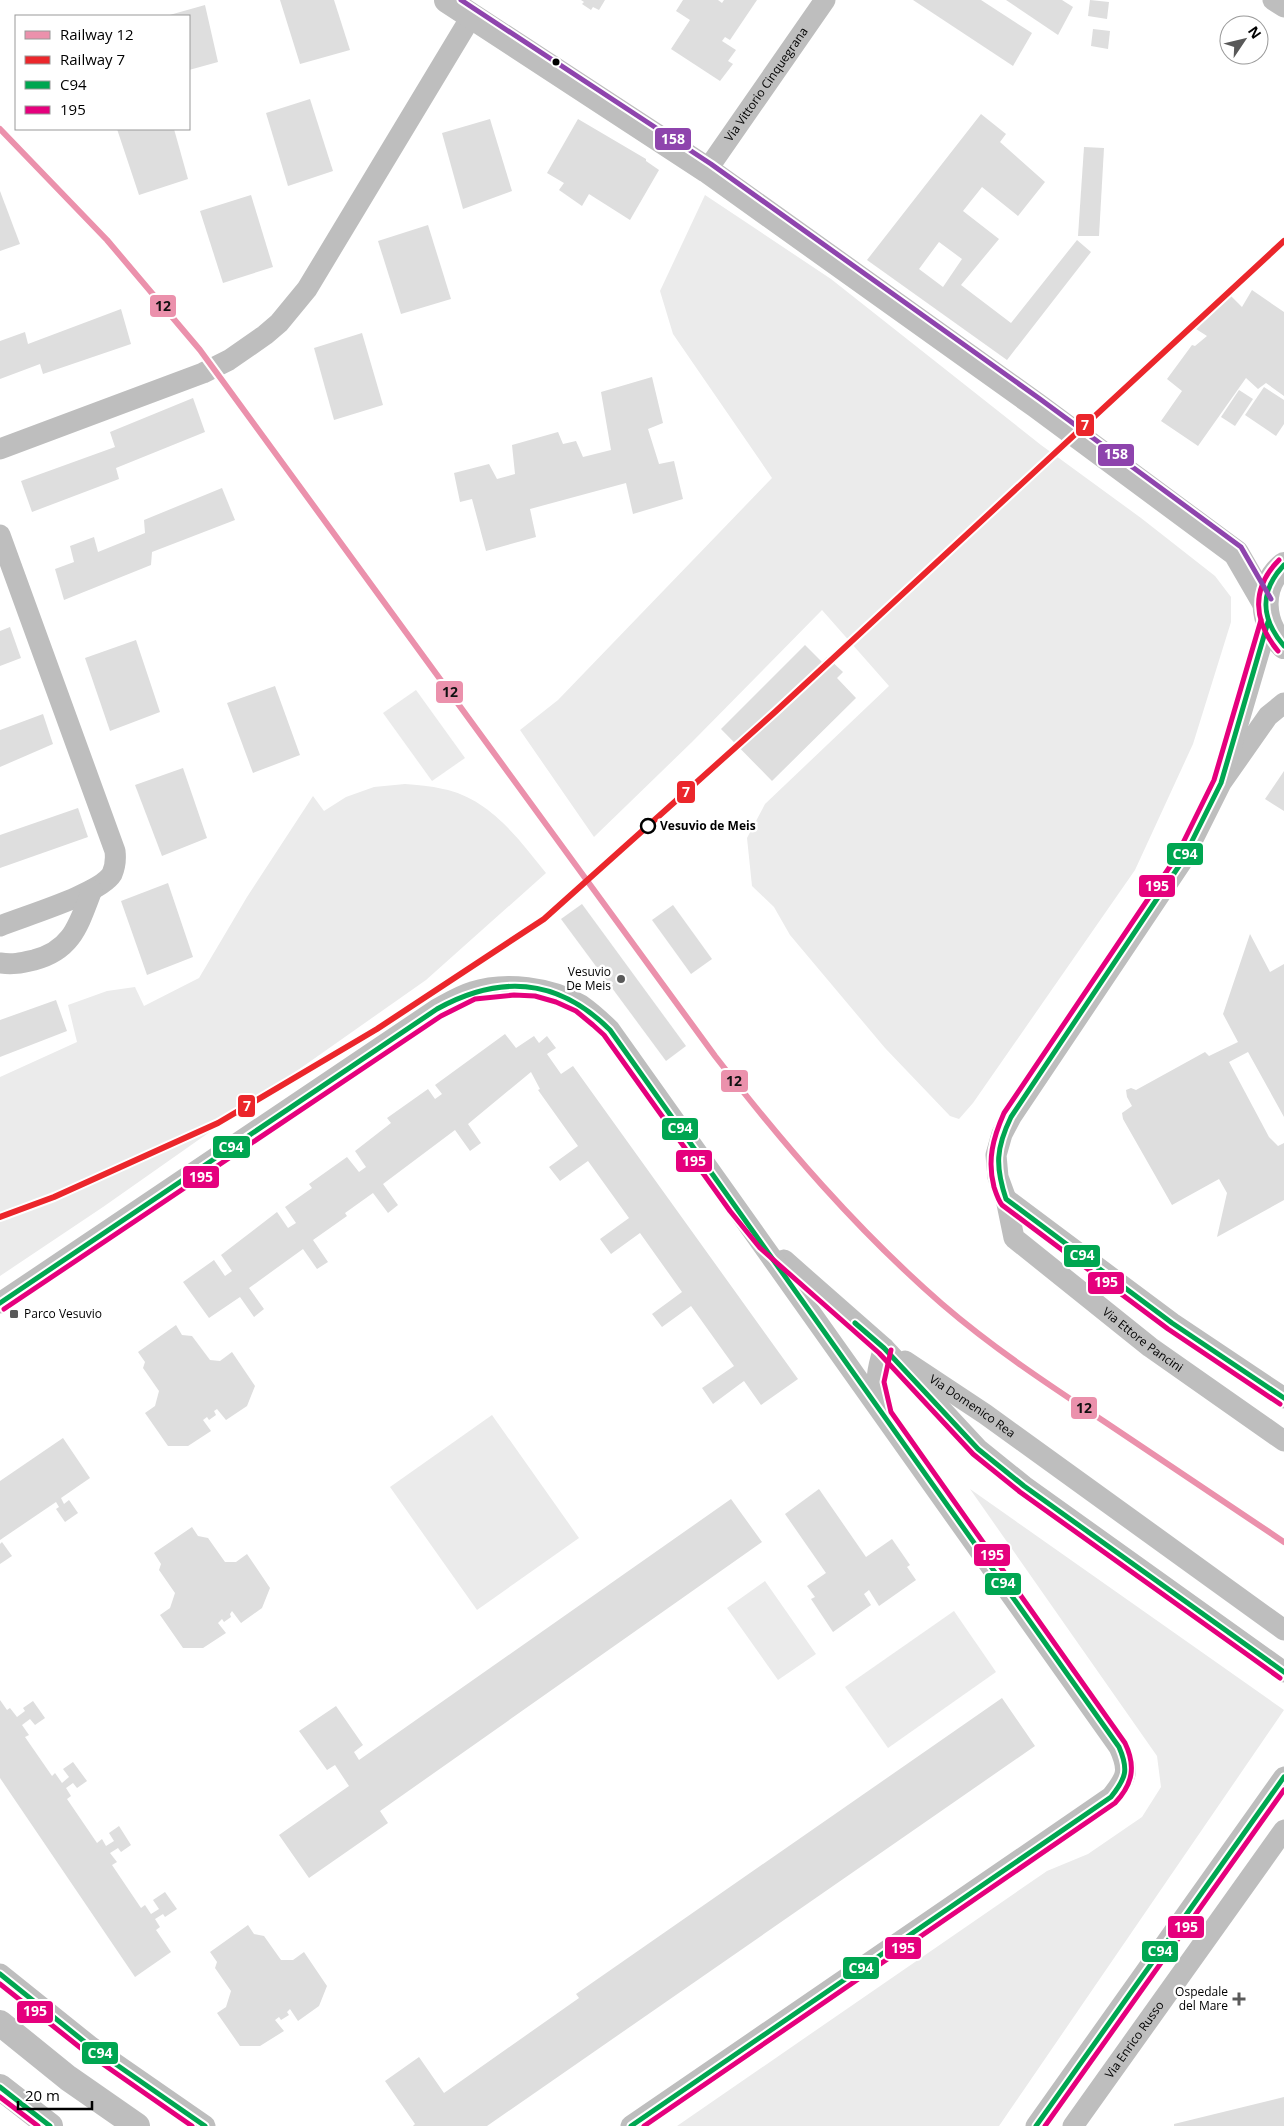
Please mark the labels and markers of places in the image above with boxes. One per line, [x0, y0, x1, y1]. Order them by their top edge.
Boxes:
unlabelled marker [551, 57, 561, 67]
place label: Vesuvio de Meis [660, 817, 756, 834]
marker: Vesuvio de Meis [640, 818, 656, 834]
place label: Vesuvio De Meis [566, 963, 611, 994]
marker: Vesuvio De Meis [615, 973, 627, 985]
place label: Parco Vesuvio [24, 1305, 102, 1322]
marker: Parco Vesuvio [8, 1308, 20, 1320]
place label: Ospedale del Mare [1175, 1983, 1228, 2014]
marker: Ospedale del Mare [1232, 1992, 1246, 2006]

